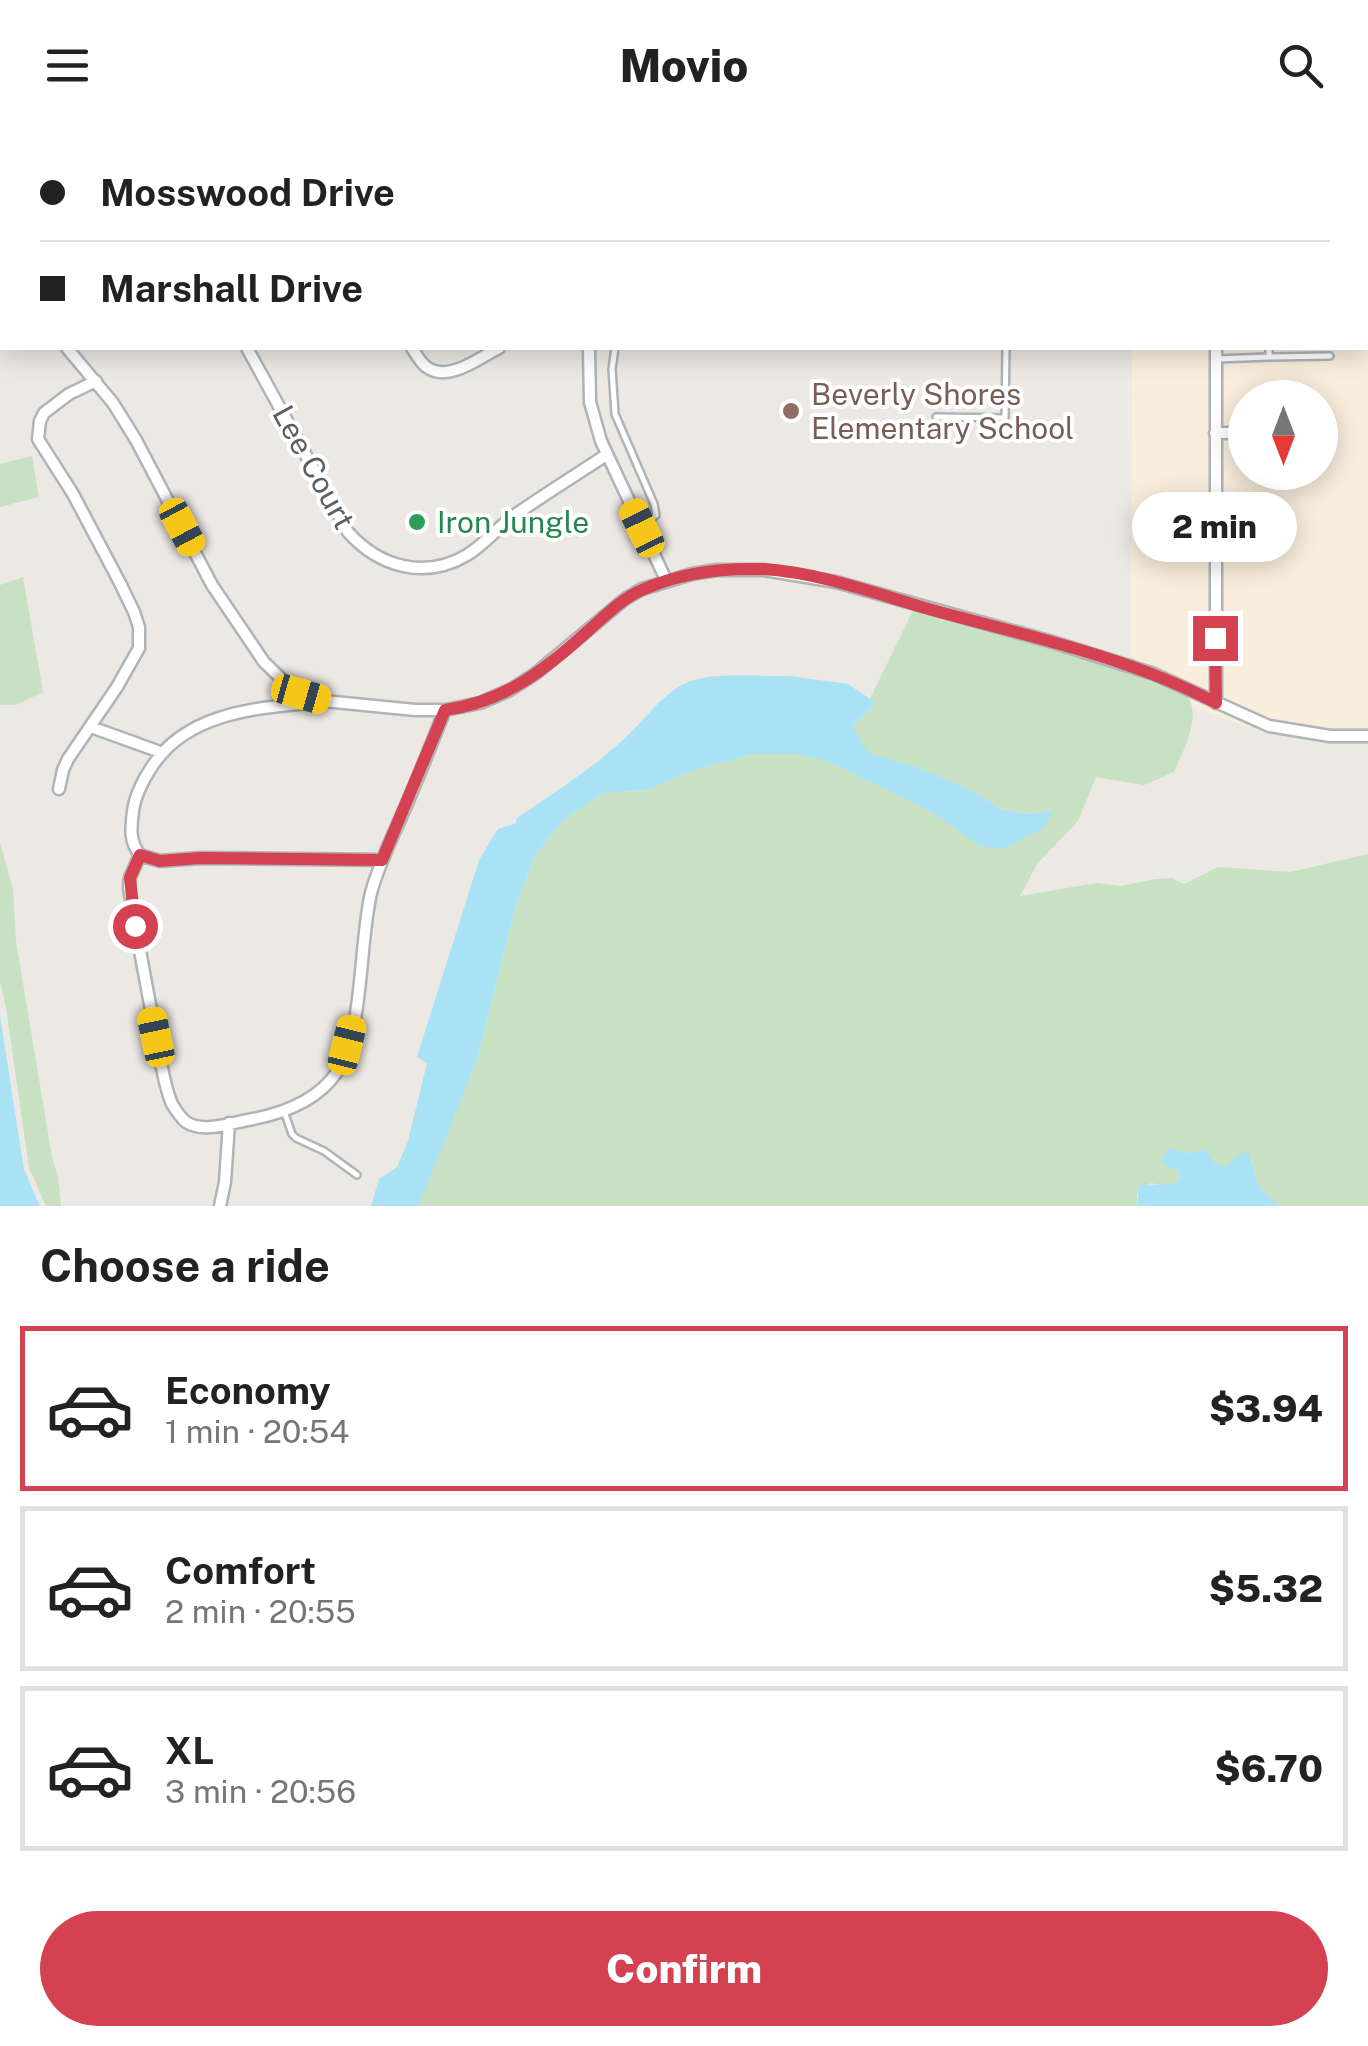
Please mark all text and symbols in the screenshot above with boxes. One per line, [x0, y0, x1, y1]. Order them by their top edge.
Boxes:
icon: menu [40, 38, 95, 93]
icon: search [1273, 38, 1328, 93]
text: Movio [620, 39, 748, 92]
text: Mosswood Drive [100, 170, 395, 215]
text: Marshall Drive [100, 266, 363, 311]
place label: Beverly Shores Elementary School [811, 376, 1074, 446]
north arrow [1228, 380, 1338, 490]
map controls [1228, 380, 1338, 490]
street label: Lee Court [265, 399, 363, 535]
marker: Beverly Shores Elementary School [780, 400, 802, 422]
car [155, 493, 209, 561]
callout: 2 min [1132, 493, 1298, 563]
car [615, 494, 669, 562]
place label: Iron Jungle [437, 504, 589, 540]
text: 2 min [1172, 508, 1257, 545]
marker: Iron Jungle [406, 511, 428, 533]
route end [1193, 616, 1238, 661]
car [268, 671, 334, 717]
route start [113, 904, 158, 949]
car [135, 1005, 177, 1069]
car [325, 1012, 369, 1078]
text: Choose a ride [40, 1239, 330, 1292]
icon: car [45, 1364, 135, 1454]
text: Economy [165, 1368, 331, 1413]
text: $3.94 [1209, 1386, 1323, 1431]
text: 1 min · 20:54 [165, 1413, 349, 1450]
icon: car [45, 1544, 135, 1634]
text: Comfort [165, 1548, 316, 1593]
text: $5.32 [1209, 1566, 1323, 1611]
text: 2 min · 20:55 [165, 1593, 356, 1630]
icon: car [45, 1724, 135, 1814]
text: XL [165, 1728, 214, 1773]
text: $6.70 [1214, 1746, 1323, 1791]
text: 3 min · 20:56 [165, 1773, 356, 1810]
button: Confirm [40, 1911, 1328, 2026]

